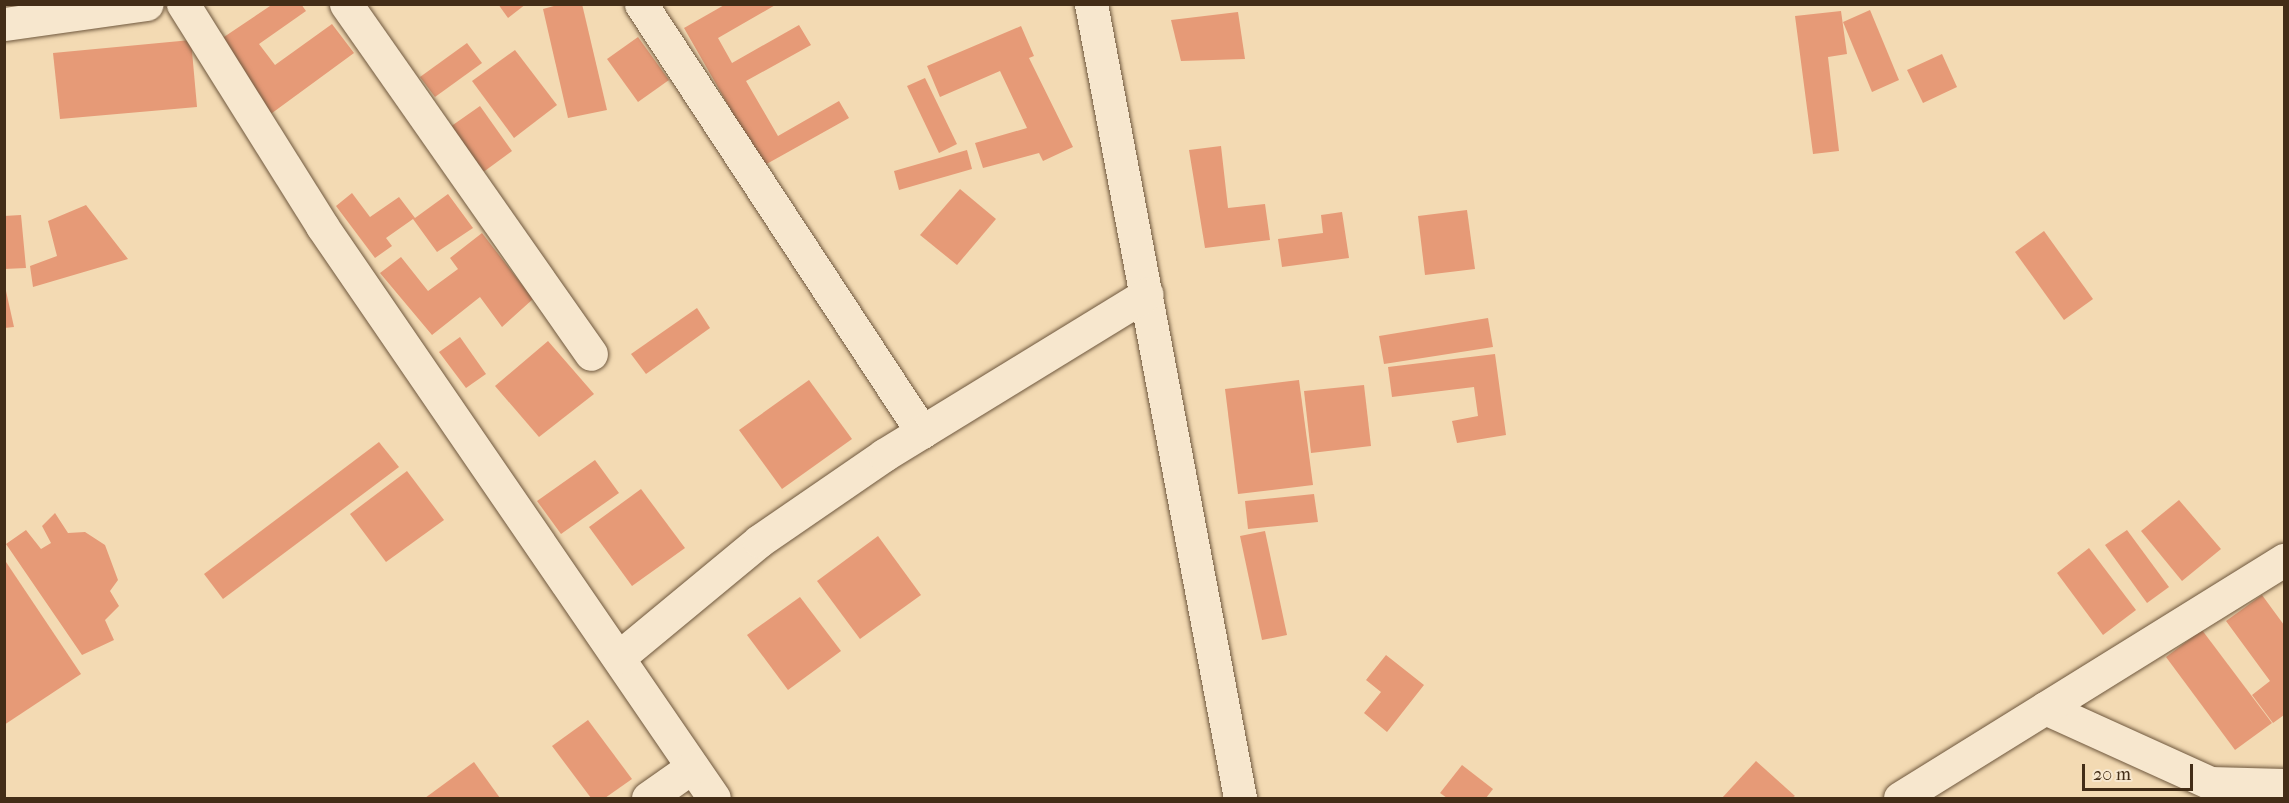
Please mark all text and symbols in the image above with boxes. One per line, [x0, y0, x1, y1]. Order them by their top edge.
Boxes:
scale bar [2085, 752, 2196, 790]
text: 20 m [2093, 764, 2131, 785]

